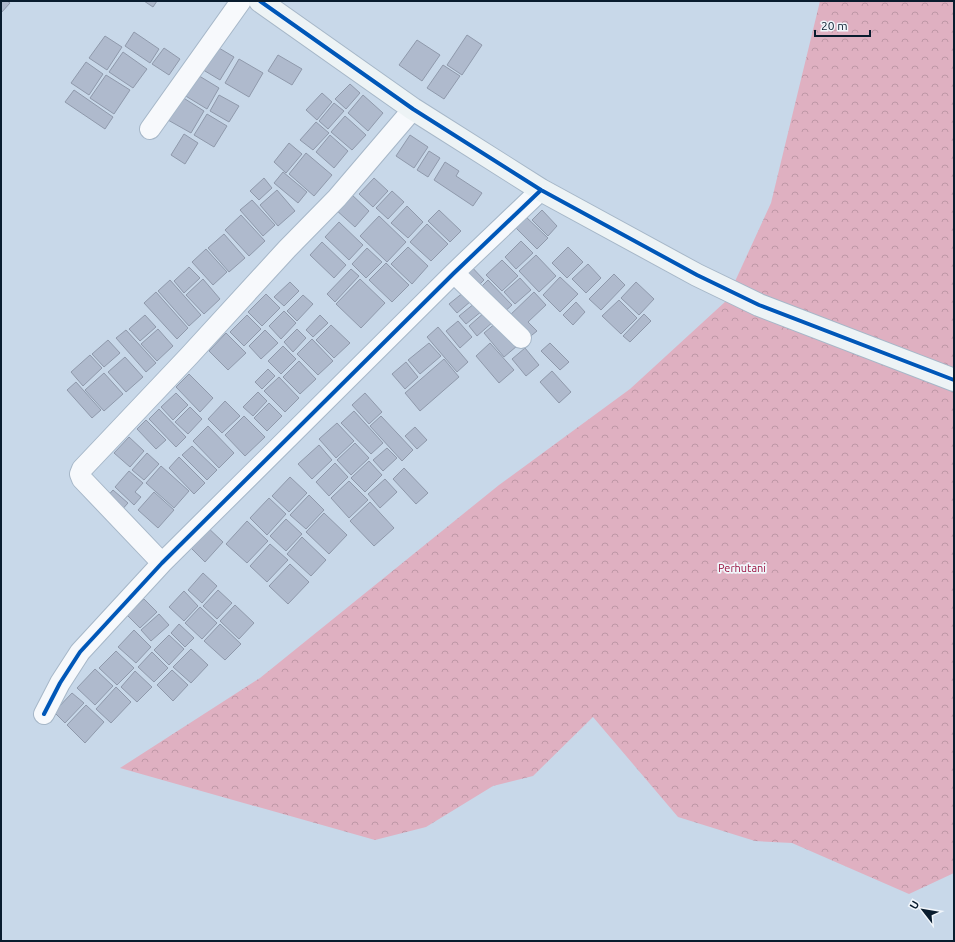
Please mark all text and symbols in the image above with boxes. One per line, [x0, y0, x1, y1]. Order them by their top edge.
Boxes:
scale bar [815, 12, 870, 38]
text: 20 m [821, 19, 848, 32]
park label: Perhutani [718, 562, 766, 574]
north arrow [903, 890, 943, 930]
text: U [907, 898, 922, 911]

